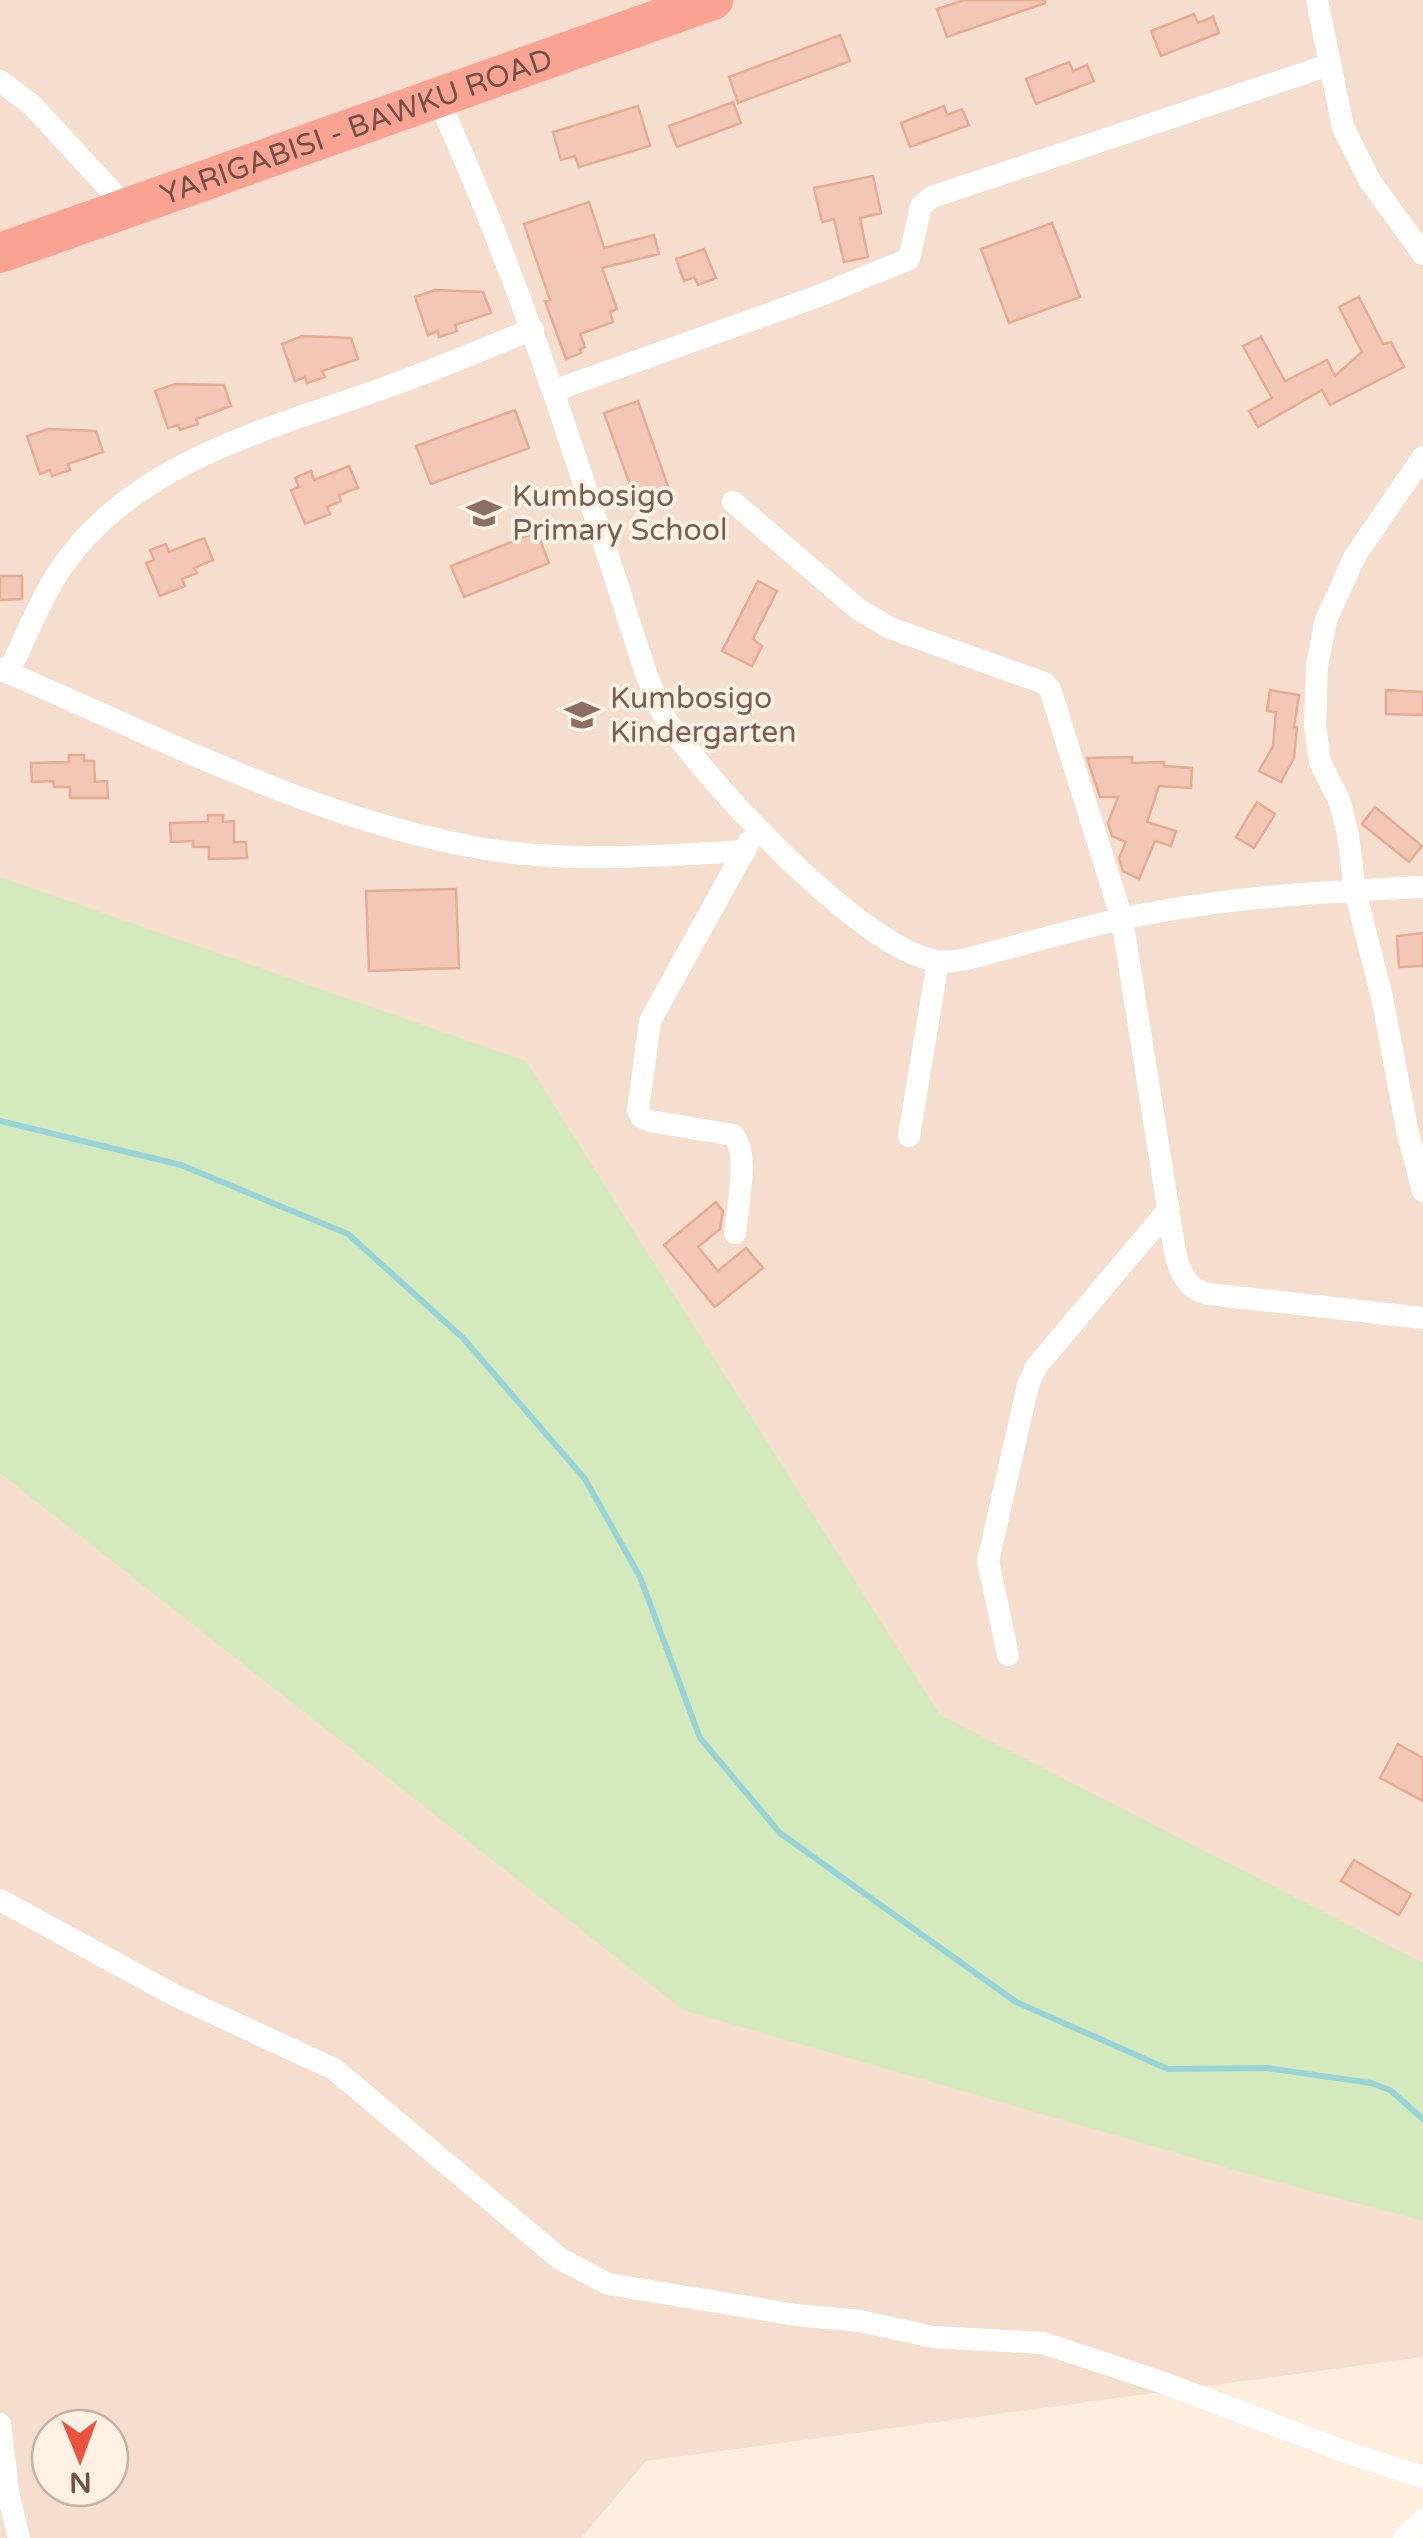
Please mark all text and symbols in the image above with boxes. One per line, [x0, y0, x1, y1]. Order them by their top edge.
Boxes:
street label: YARIGABISI - BAWKU ROAD [155, 40, 557, 214]
place label: Kumbosigo Primary School [512, 478, 727, 549]
school or university icon: Kumbosigo Primary School [465, 494, 503, 532]
place label: Kumbosigo Kindergarten [610, 680, 797, 751]
school or university icon: Kumbosigo Kindergarten [563, 696, 601, 734]
north arrow [30, 2408, 130, 2508]
text: N [69, 2465, 92, 2499]

